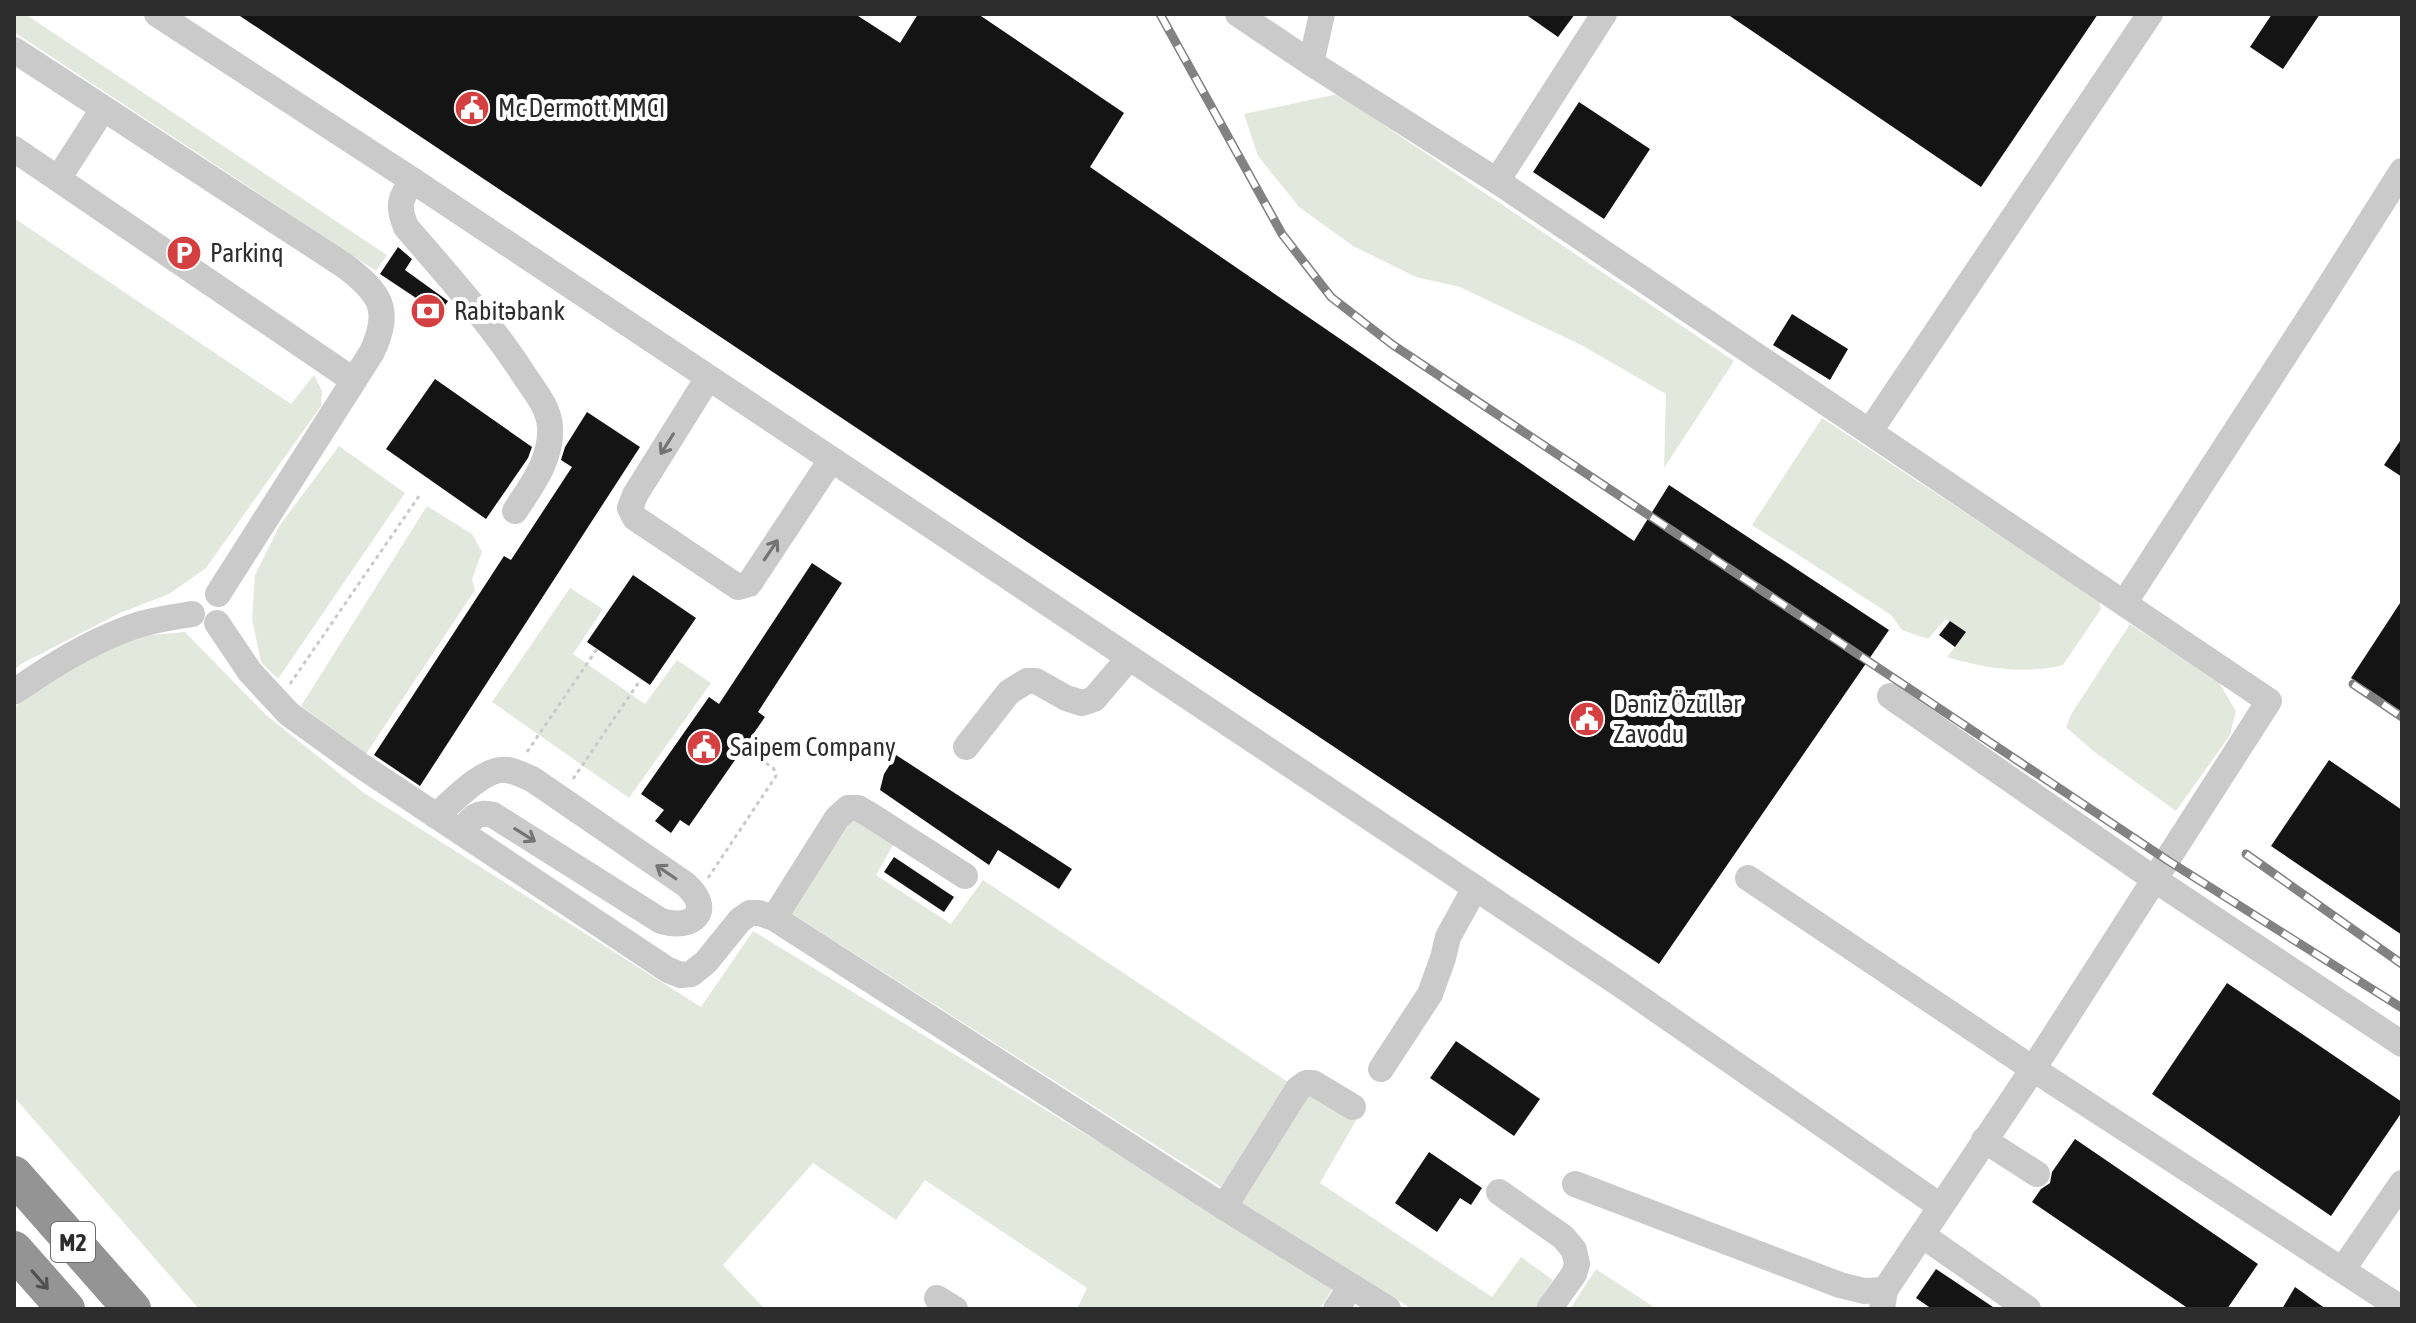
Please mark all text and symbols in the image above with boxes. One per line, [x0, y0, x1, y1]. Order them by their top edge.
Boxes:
public building icon: Mc Dermott MMCI [453, 89, 491, 127]
place label: Mc Dermott MMCI [498, 93, 665, 123]
parking icon: Parkinq [165, 234, 203, 272]
place label: Parkinq [210, 238, 284, 268]
bank icon: Rabitəbank [409, 292, 447, 330]
place label: Rabitəbank [454, 296, 565, 326]
one-way arrow [658, 432, 674, 455]
one-way arrow [763, 540, 779, 562]
place label: Dəniz Özüllər Zavodu [1613, 689, 1741, 749]
public building icon: Dəniz Özüllər Zavodu [1568, 700, 1606, 738]
public building icon: Saipem Company [685, 728, 723, 766]
place label: Saipem Company [730, 732, 896, 762]
one-way arrow [513, 827, 535, 844]
one-way arrow [656, 864, 678, 880]
road number: M2 [51, 1222, 95, 1262]
one-way arrow [31, 1269, 49, 1289]

